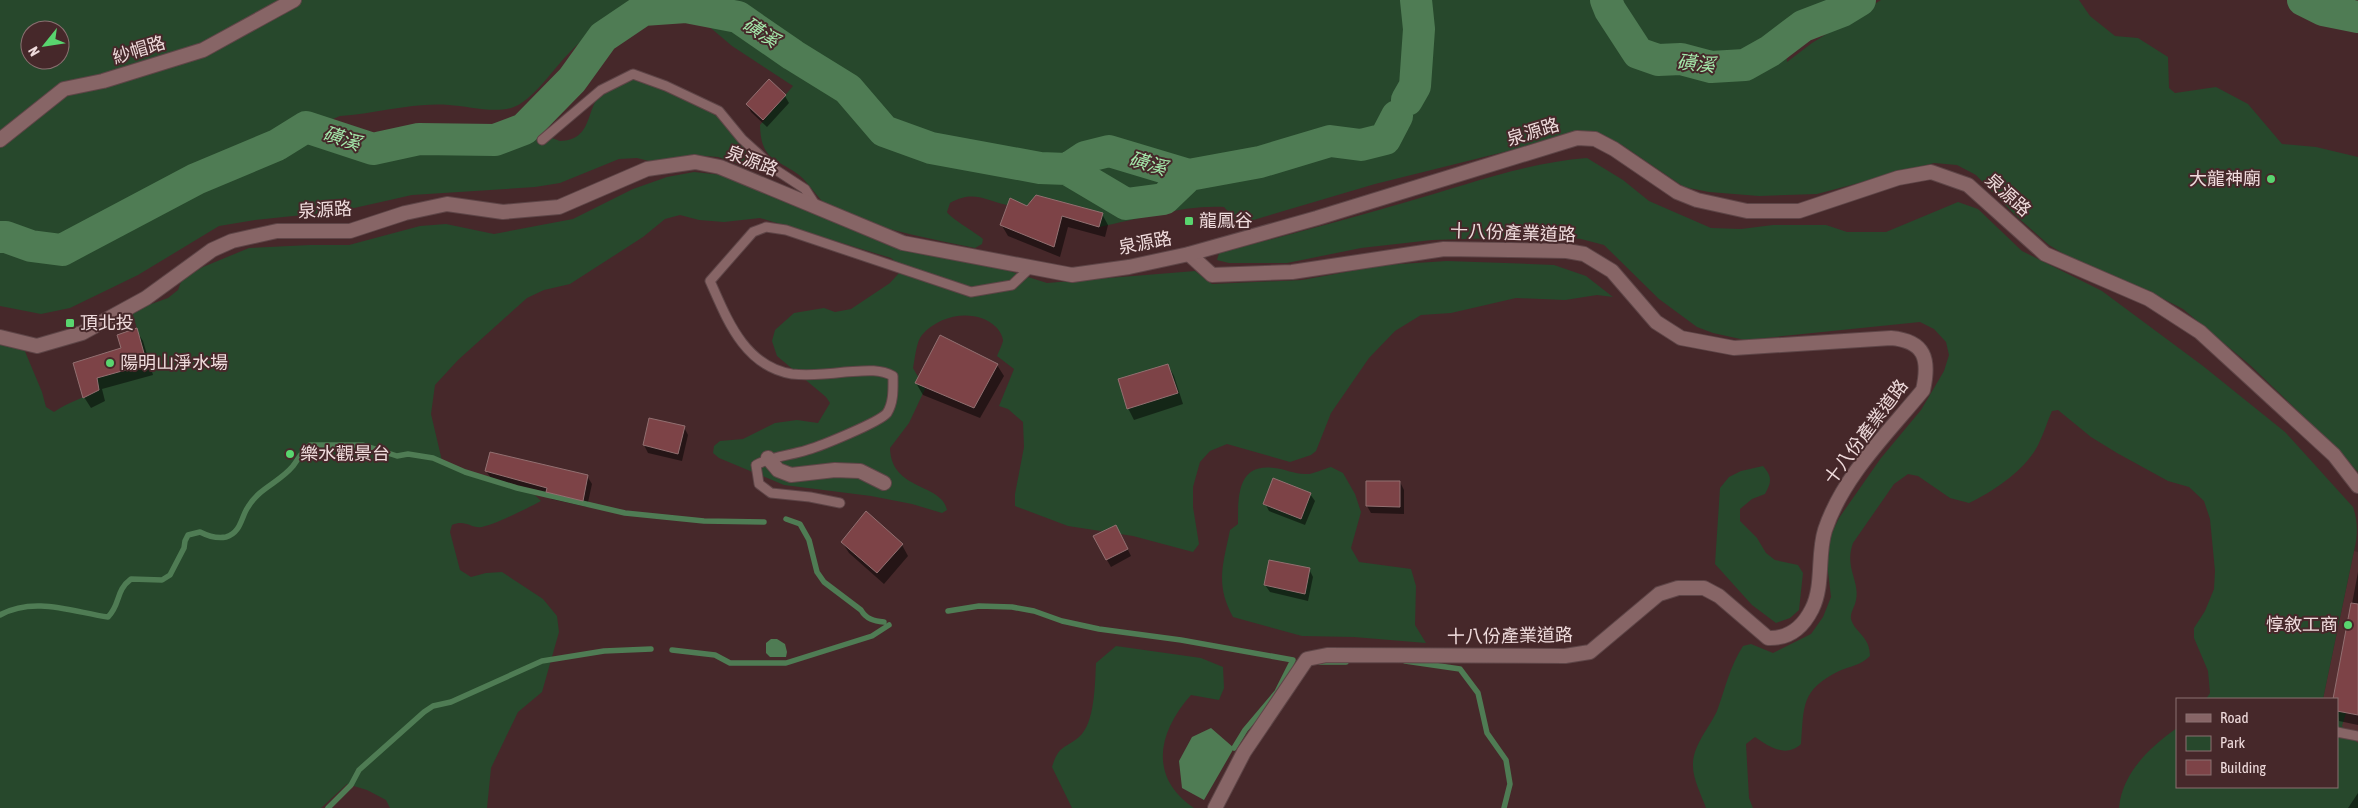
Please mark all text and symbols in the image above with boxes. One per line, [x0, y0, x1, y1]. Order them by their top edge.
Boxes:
water label: 磺溪 [739, 12, 785, 53]
north arrow [20, 20, 70, 70]
street label: 紗帽路 [110, 32, 168, 67]
text: N [25, 44, 43, 59]
water label: 磺溪 [1676, 50, 1719, 76]
street label: 泉源路 [1504, 114, 1562, 149]
water label: 磺溪 [321, 122, 366, 155]
street label: 泉源路 [723, 141, 781, 180]
water label: 磺溪 [1127, 147, 1172, 180]
place label: 大龍神廟 [2189, 168, 2261, 189]
street label: 泉源路 [1981, 169, 2035, 220]
marker: 大龍神廟 [2265, 173, 2277, 185]
street label: 泉源路 [297, 198, 352, 221]
place label: 龍鳳谷 [1199, 210, 1253, 231]
marker: 龍鳳谷 [1183, 215, 1195, 227]
street label: 十八份產業道路 [1450, 220, 1576, 245]
street label: 泉源路 [1116, 227, 1173, 258]
place label: 頂北投 [80, 312, 134, 333]
marker: 頂北投 [64, 317, 76, 329]
place label: 陽明山淨水場 [120, 352, 228, 373]
marker: 陽明山淨水場 [104, 357, 116, 369]
street label: 十八份產業道路 [1819, 375, 1912, 488]
place label: 樂水觀景台 [300, 443, 390, 464]
marker: 樂水觀景台 [284, 448, 296, 460]
place label: 惇敘工商 [2266, 614, 2338, 635]
marker: 惇敘工商 [2342, 619, 2354, 631]
street label: 十八份產業道路 [1447, 624, 1573, 647]
legend [2176, 698, 2338, 788]
text: Road [2220, 709, 2249, 726]
text: Park [2220, 734, 2245, 751]
text: Building [2220, 759, 2266, 776]

